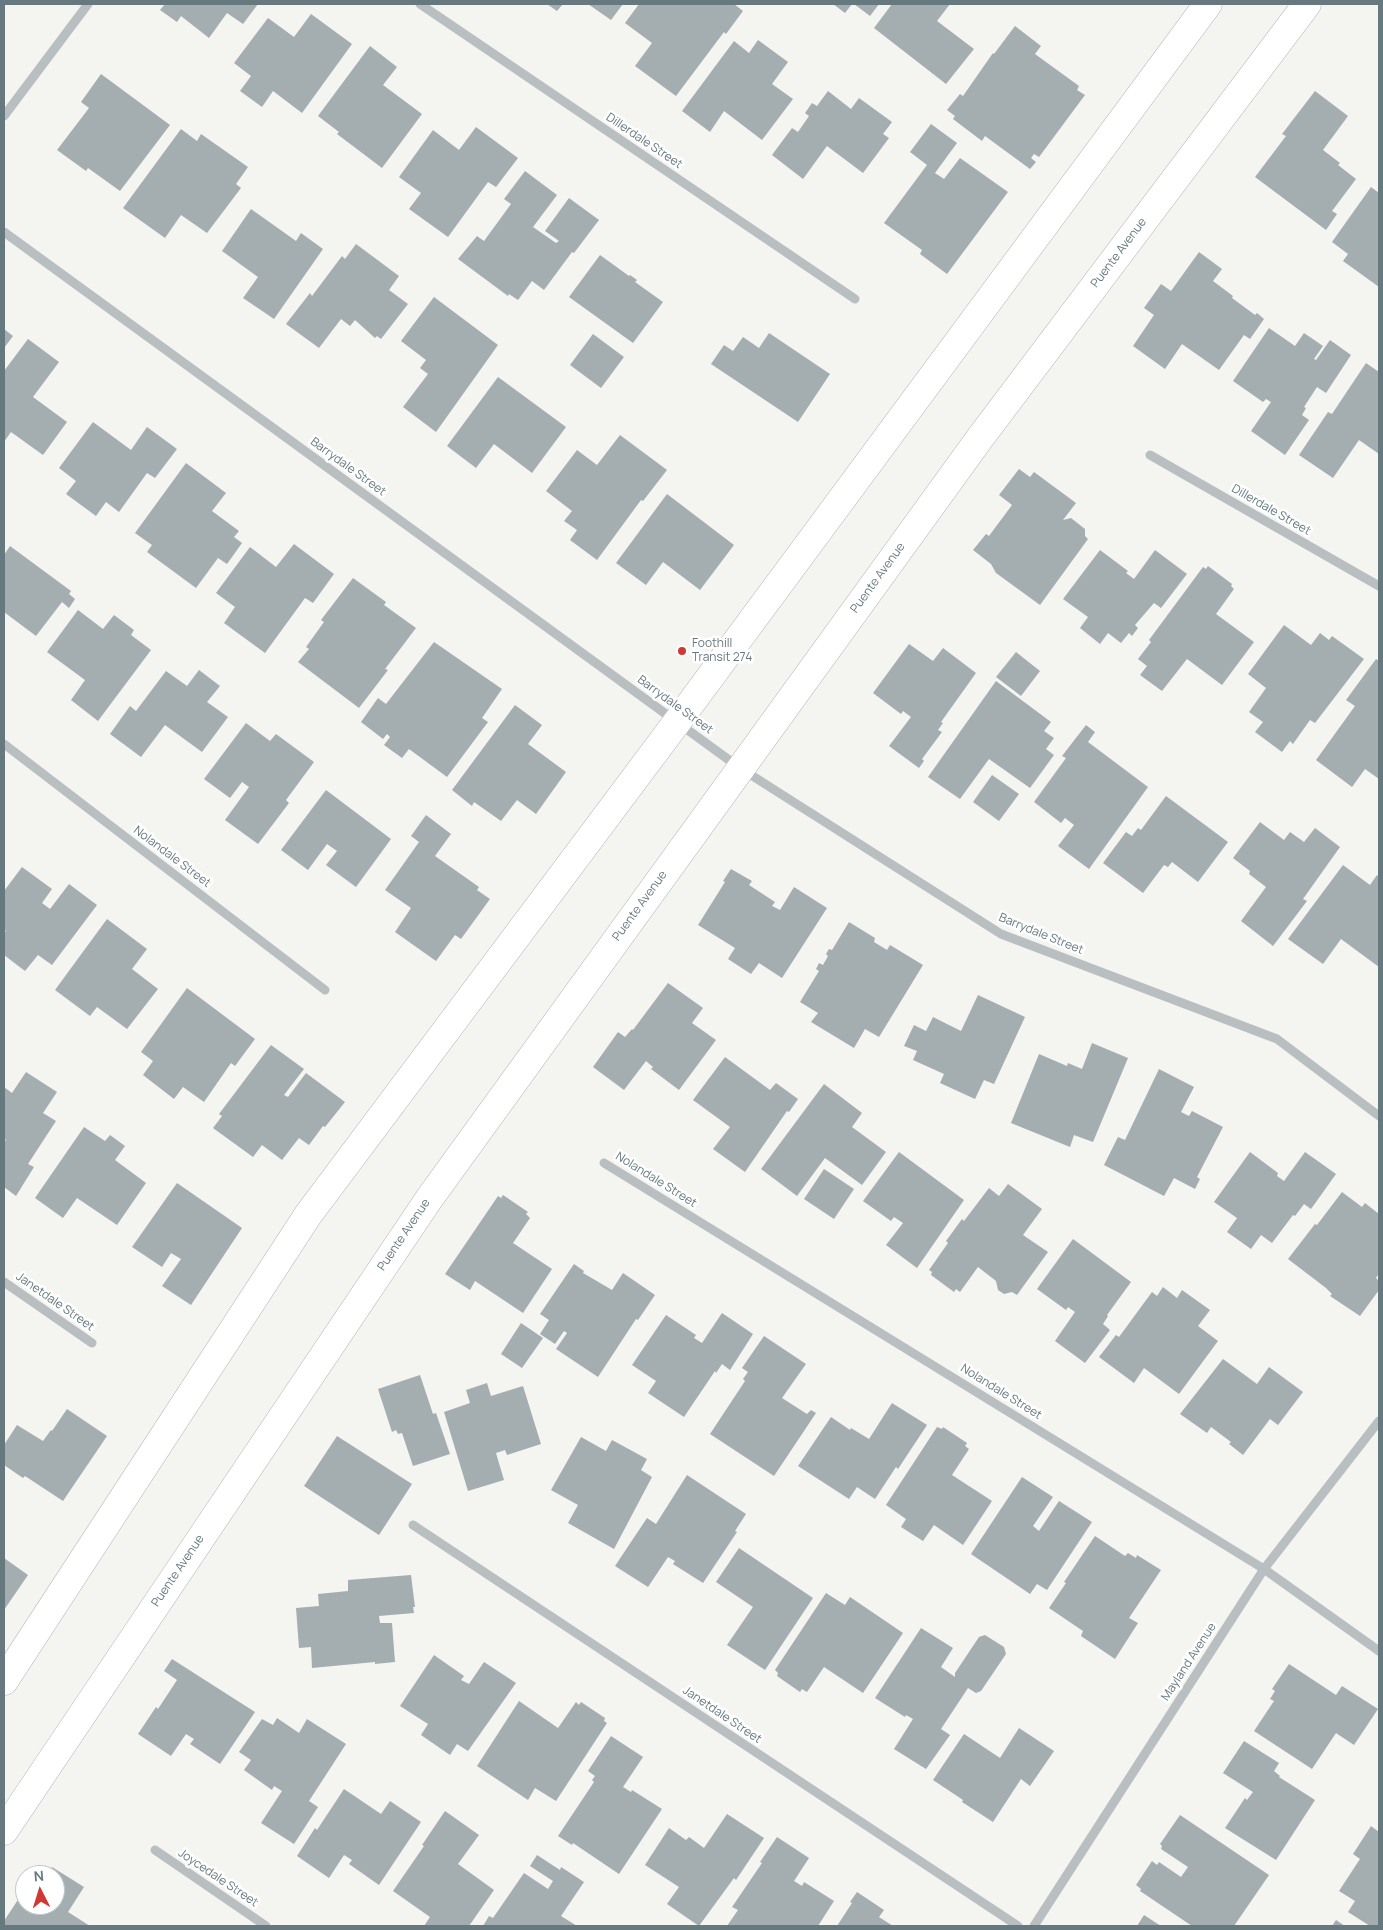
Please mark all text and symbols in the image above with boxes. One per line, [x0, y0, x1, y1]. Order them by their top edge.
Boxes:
street label: Dillerdale Street [603, 110, 685, 172]
street label: Puente Avenue [1088, 215, 1150, 291]
street label: Barrydale Street [307, 435, 389, 499]
street label: Dillerdale Street [1229, 482, 1313, 538]
street label: Puente Avenue [848, 540, 908, 616]
place label: Foothill Transit 274 [692, 637, 752, 665]
marker: Foothill Transit 274 [676, 645, 688, 657]
street label: Barrydale Street [634, 673, 716, 737]
street label: Nolandale Street [130, 823, 214, 891]
street label: Puente Avenue [610, 868, 670, 944]
street label: Barrydale Street [997, 910, 1085, 958]
street label: Nolandale Street [613, 1149, 699, 1211]
street label: Puente Avenue [375, 1196, 433, 1274]
street label: Janetdale Street [13, 1270, 97, 1334]
street label: Nolandale Street [958, 1361, 1044, 1423]
street label: Puente Avenue [149, 1532, 207, 1610]
street label: Mayland Avenue [1158, 1620, 1220, 1704]
street label: Janetdale Street [680, 1683, 764, 1747]
street label: Joycedale Street [175, 1846, 261, 1910]
north arrow [15, 1865, 65, 1915]
text: N [33, 1866, 45, 1885]

